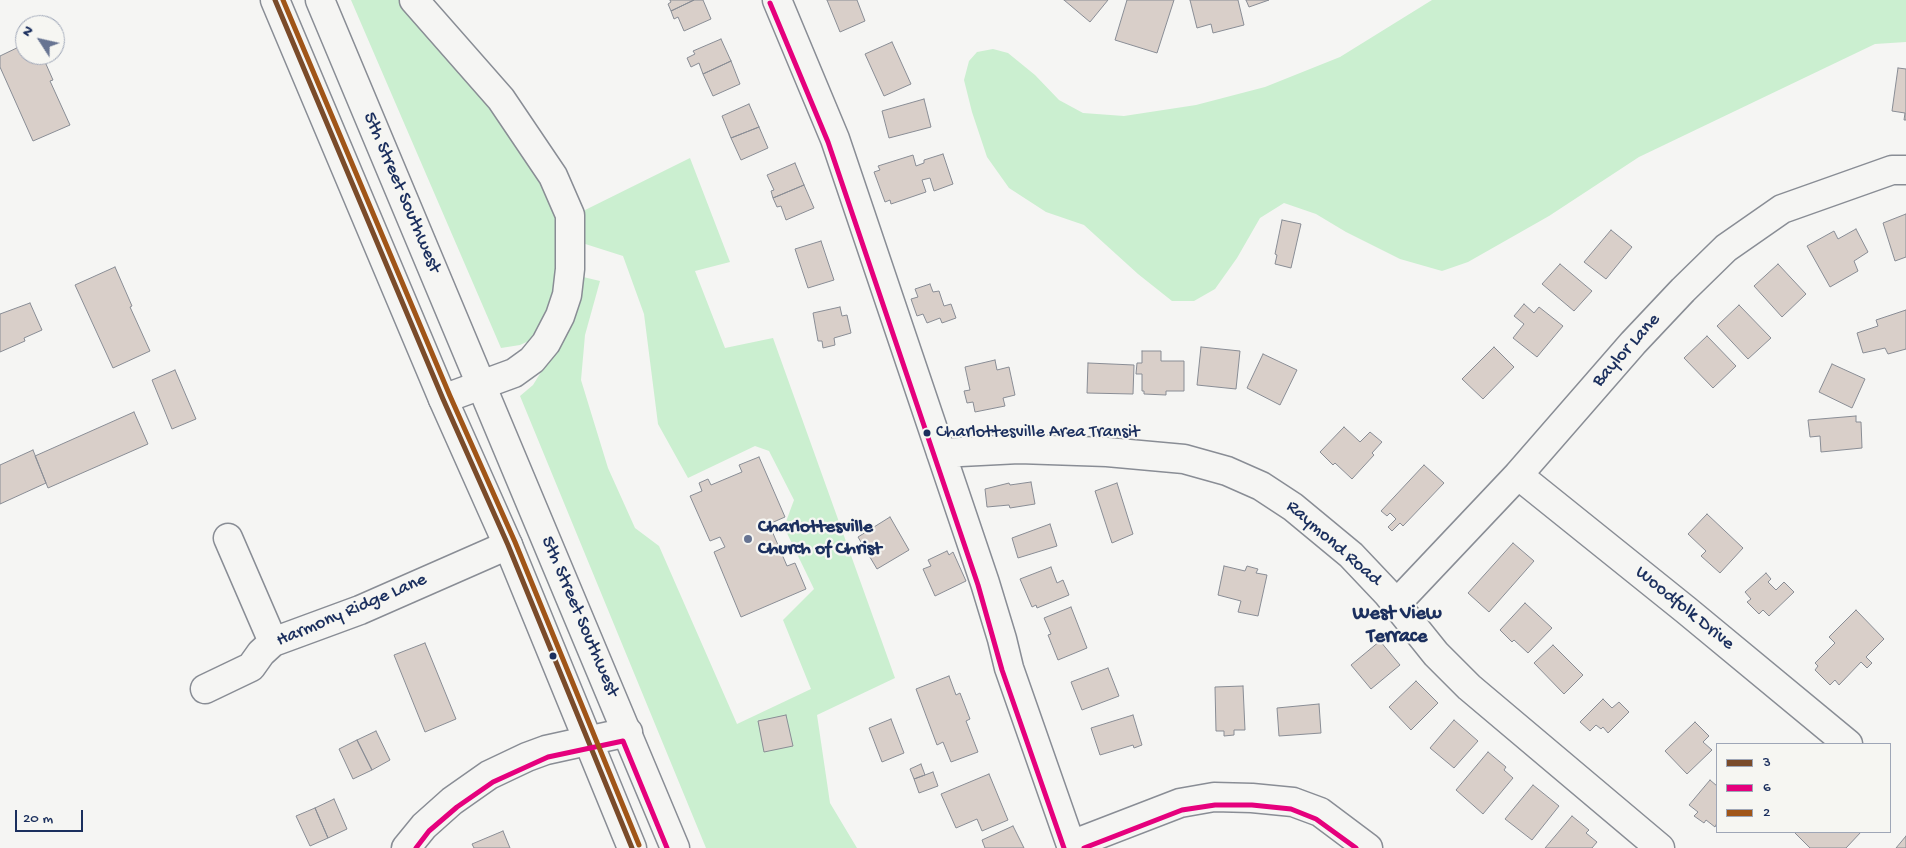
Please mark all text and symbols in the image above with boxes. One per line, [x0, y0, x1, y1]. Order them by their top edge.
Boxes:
north arrow [15, 15, 65, 65]
text: N [19, 23, 38, 40]
street label: 5th Street Southwest [357, 109, 445, 277]
street label: Baylor Lane [1588, 309, 1666, 393]
place label: Charlottesville Area Transit [936, 422, 1139, 444]
marker: Charlottesville Area Transit [922, 428, 932, 438]
street label: Raymond Road [1280, 496, 1386, 592]
place label: Charlottesville Church of Christ [758, 517, 882, 561]
street label: 5th Street Southwest [535, 533, 623, 701]
marker: Charlottesville Church of Christ [742, 533, 754, 545]
street label: Woodfolk Drive [1630, 562, 1738, 656]
street label: Harmony Ridge Lane [273, 569, 431, 653]
district label: West View Terrace [1353, 603, 1441, 650]
unlabelled marker [548, 651, 558, 661]
legend [1716, 743, 1891, 833]
text: 3 [1763, 754, 1771, 772]
text: 6 [1763, 779, 1771, 797]
scale bar [18, 800, 85, 832]
text: 2 [1763, 804, 1770, 822]
text: 20 m [23, 810, 53, 828]

